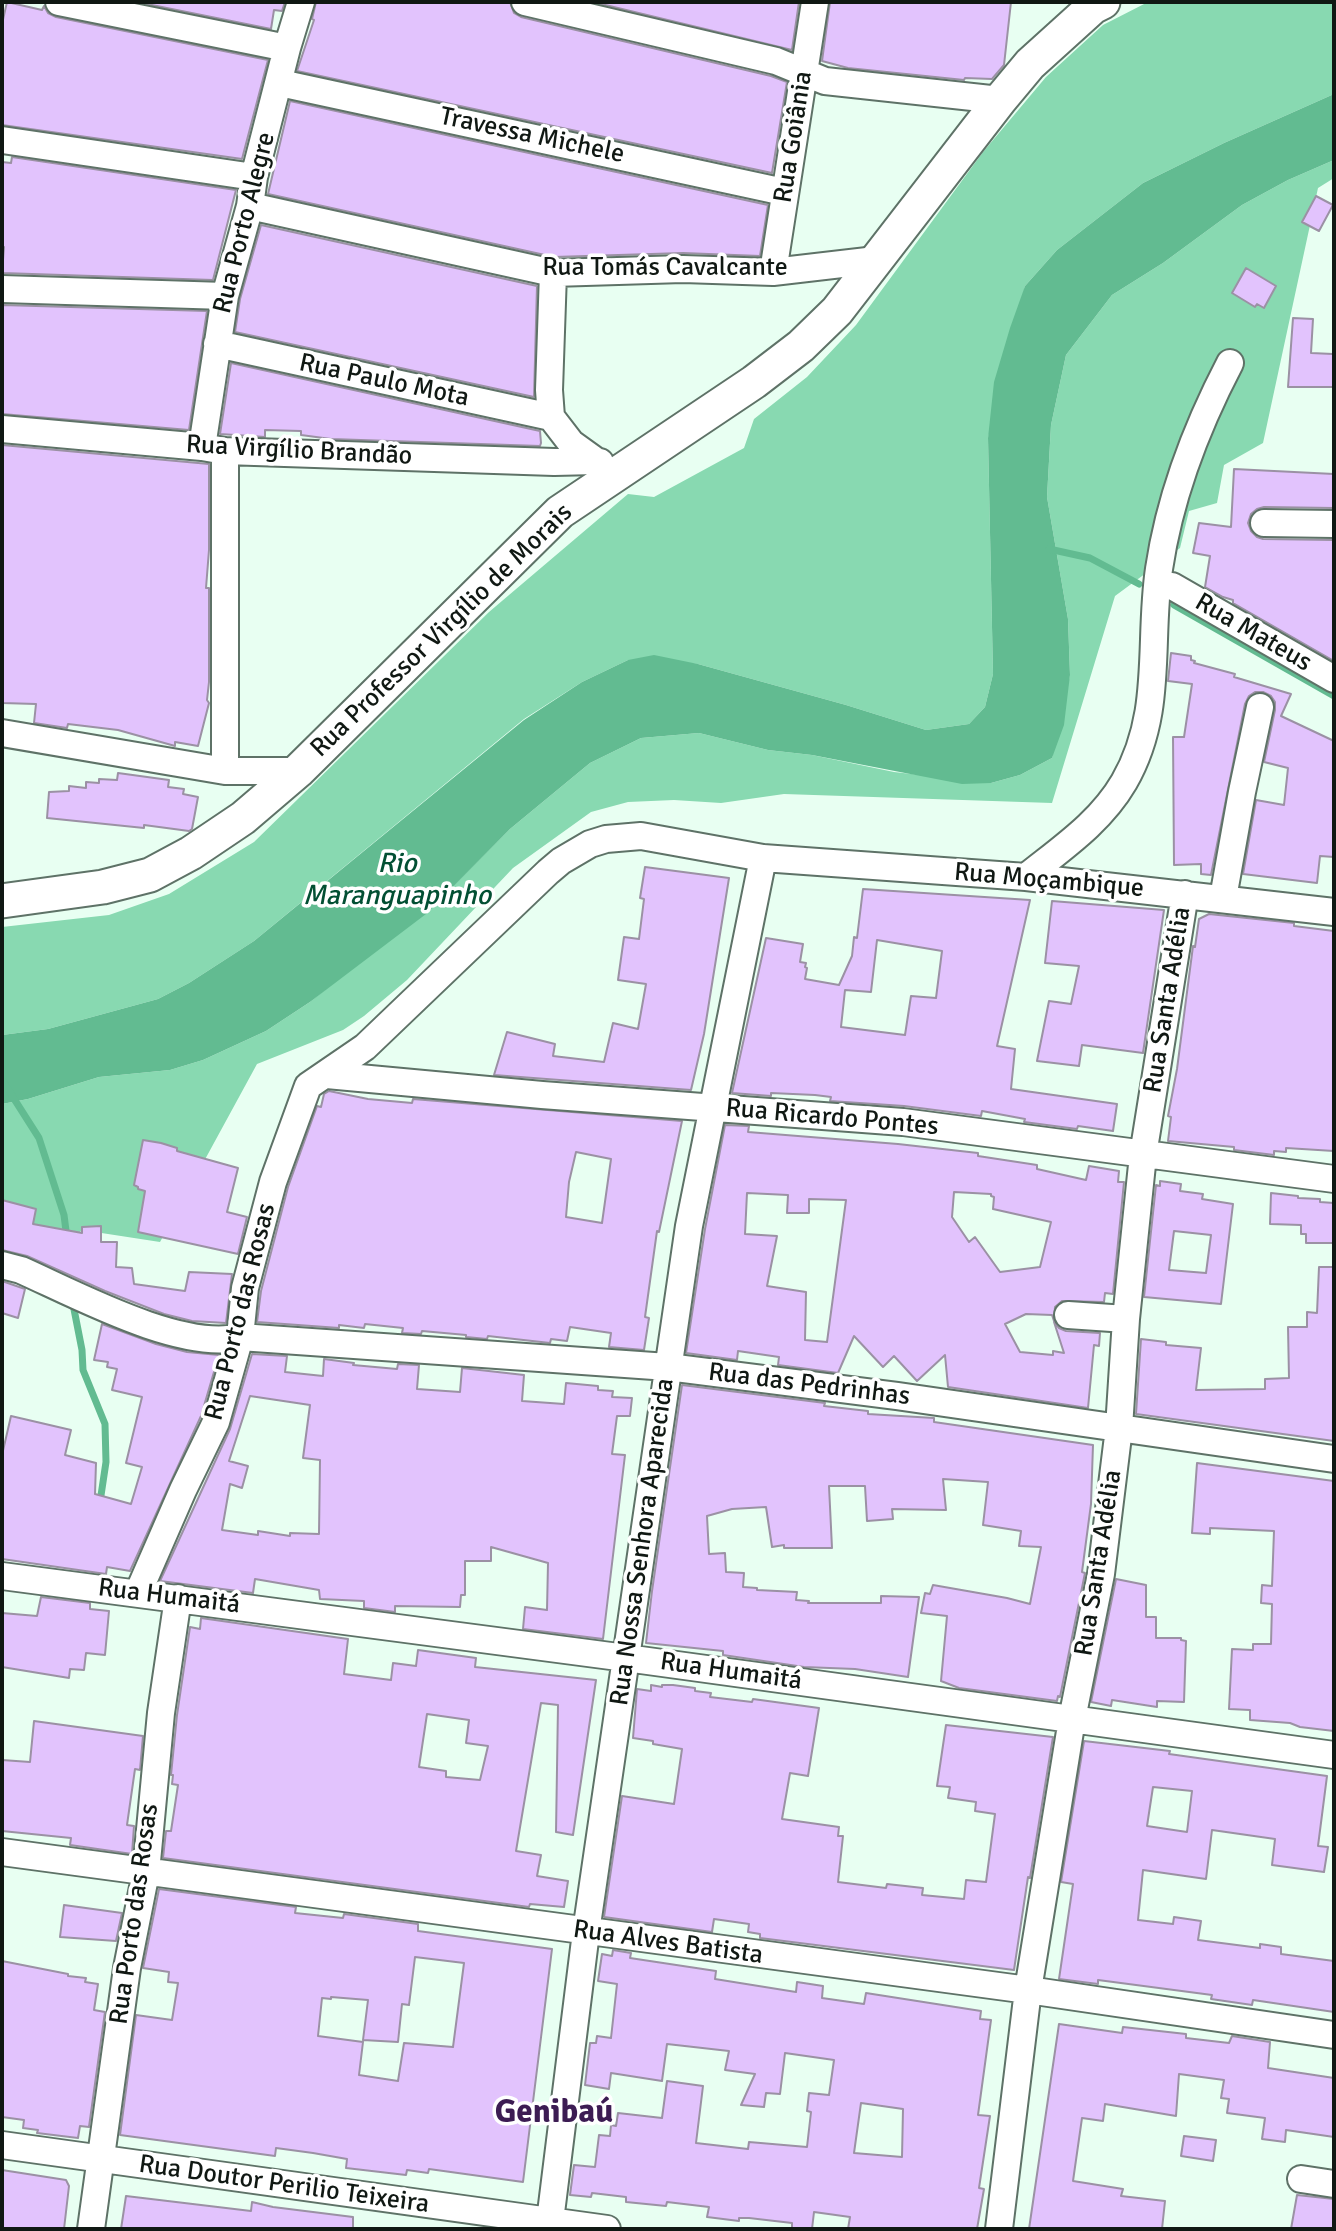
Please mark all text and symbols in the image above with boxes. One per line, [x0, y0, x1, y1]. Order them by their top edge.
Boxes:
street label: Rua Goiânia [768, 69, 820, 205]
street label: Travessa Michele [437, 101, 627, 171]
street label: Rua Porto Alegre [207, 129, 283, 317]
street label: Rua Tomás Cavalcante [542, 252, 788, 284]
street label: Rua Paulo Mota [296, 348, 472, 414]
street label: Rua Virgílio Brandão [185, 429, 413, 473]
street label: Rua Professor Virgílio de Morais [305, 498, 579, 764]
street label: Rua Mateus [1189, 587, 1317, 679]
water label: Rio Maranguapinho [303, 848, 491, 914]
street label: Rua Moçambique [953, 857, 1145, 905]
street label: Rua Santa Adélia [1138, 905, 1198, 1095]
street label: Rua Ricardo Pontes [724, 1093, 940, 1143]
street label: Rua Porto das Rosas [199, 1200, 283, 1424]
street label: Rua das Pedrinhas [706, 1357, 912, 1413]
street label: Rua Nossa Senhora Aparecida [605, 1376, 681, 1708]
street label: Rua Santa Adélia [1069, 1468, 1129, 1658]
street label: Rua Humaitá [96, 1573, 242, 1621]
street label: Rua Humaitá [658, 1647, 804, 1697]
street label: Rua Porto das Rosas [104, 1802, 166, 2026]
street label: Rua Alves Batista [571, 1914, 765, 1972]
district label: Genibaú [495, 2093, 613, 2133]
street label: Rua Doutor Perilio Teixeira [137, 2149, 431, 2221]

